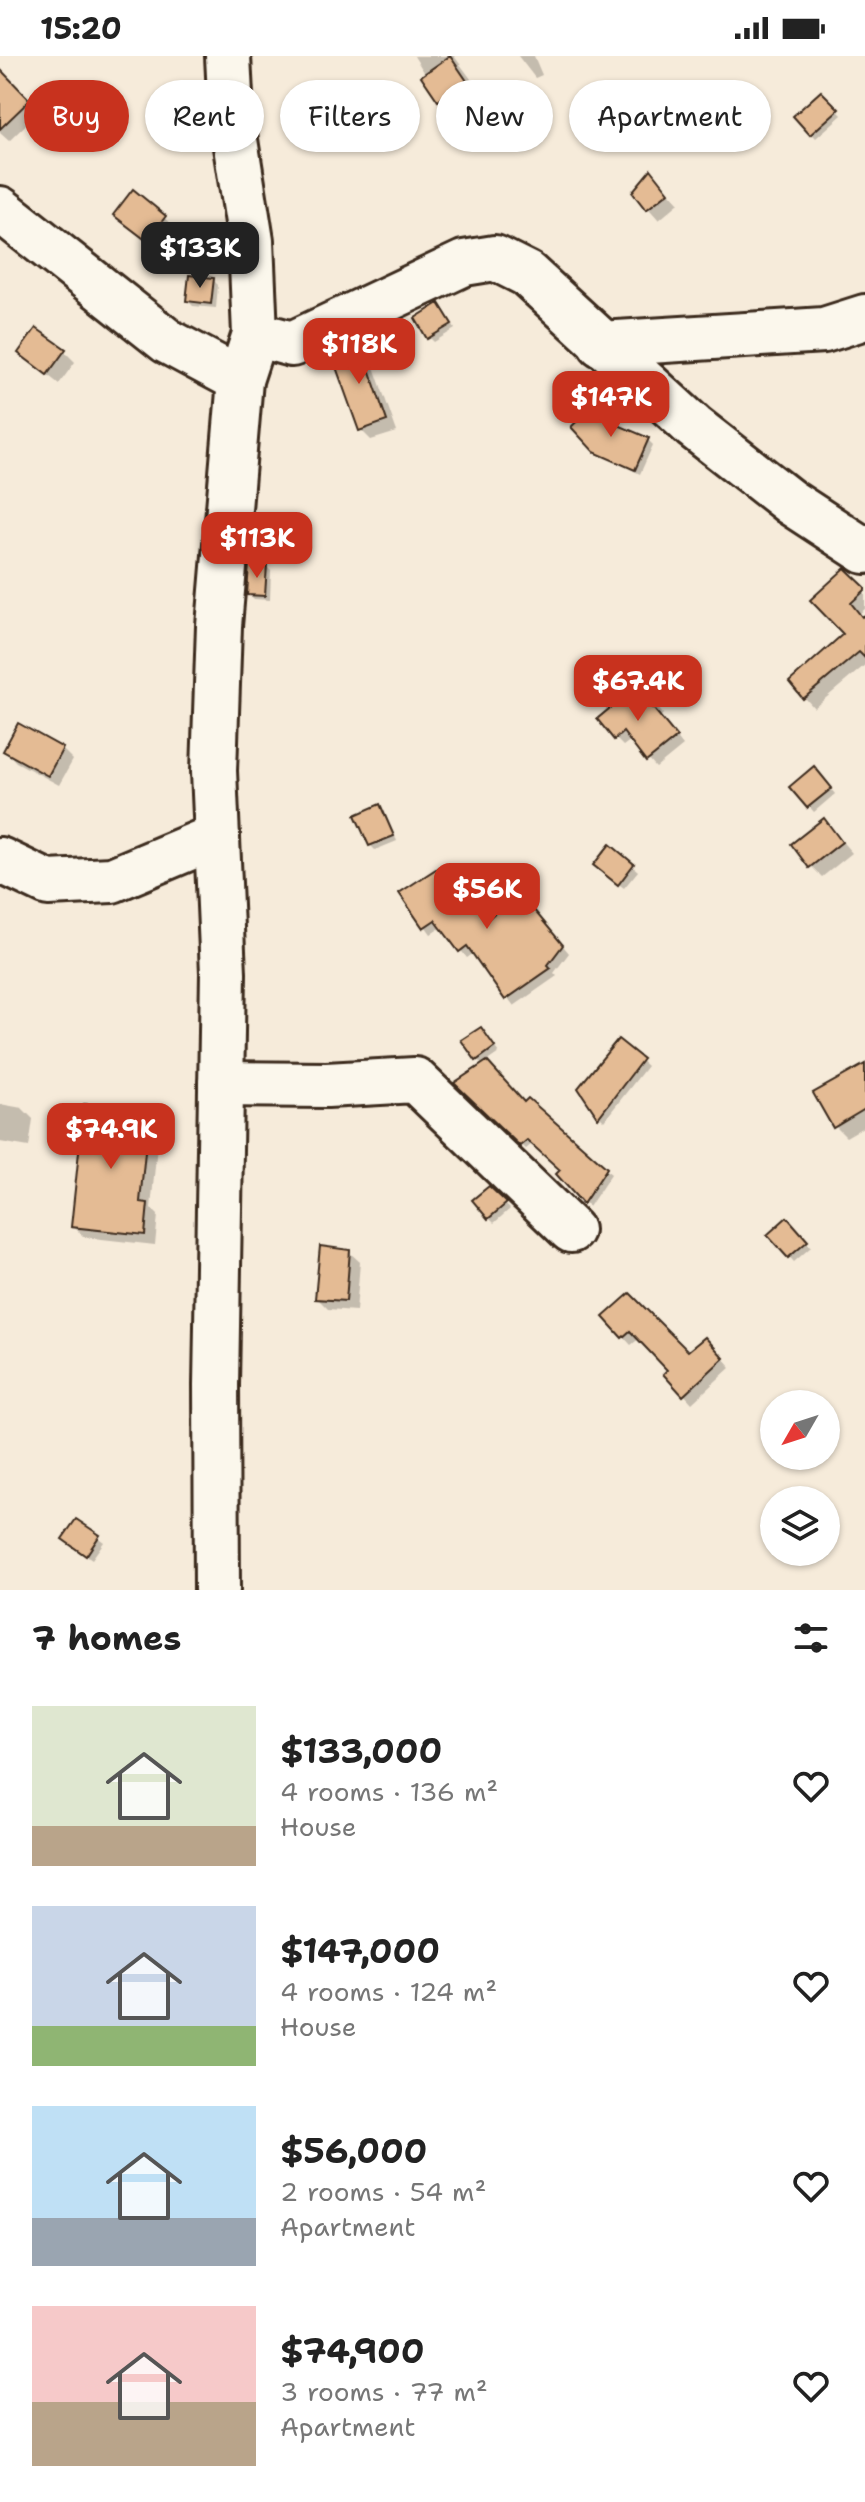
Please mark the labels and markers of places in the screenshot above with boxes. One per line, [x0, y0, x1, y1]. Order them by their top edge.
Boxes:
pin: $133K [144, 222, 256, 290]
pin: $118K [303, 318, 415, 386]
pin: $147K [555, 371, 667, 439]
pin: $113K [201, 512, 313, 580]
pin: $67.4K [573, 655, 703, 723]
pin: $56K [440, 863, 534, 931]
pin: $74.9K [46, 1103, 176, 1171]

